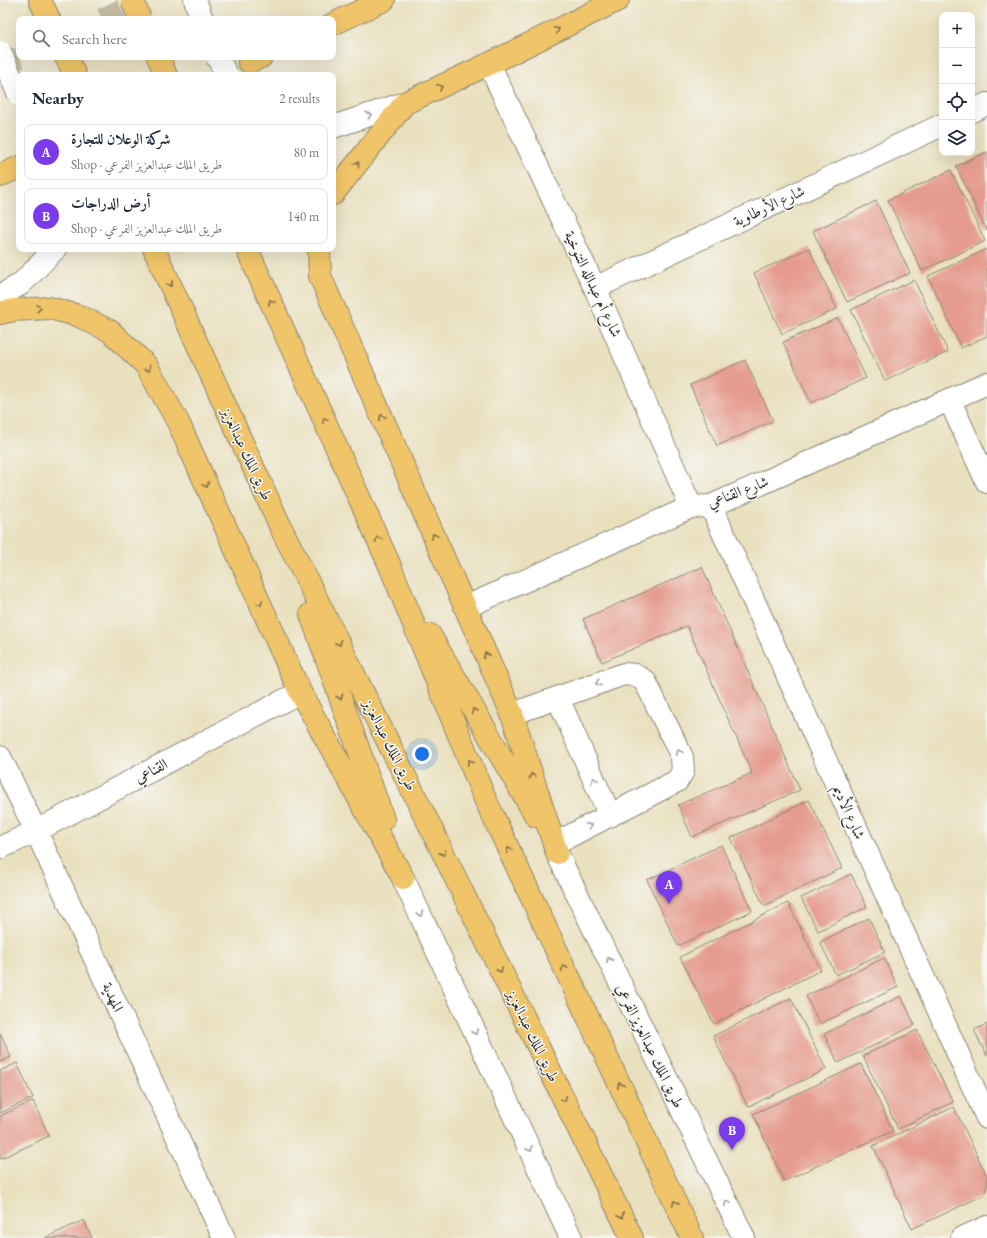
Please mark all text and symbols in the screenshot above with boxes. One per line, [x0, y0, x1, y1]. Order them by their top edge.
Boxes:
map controls [939, 12, 975, 156]
button: + [939, 12, 975, 48]
search box [16, 16, 336, 60]
icon: search [30, 27, 52, 49]
one-way arrow [553, 27, 561, 35]
text: Search here [62, 29, 127, 48]
button: − [939, 48, 975, 84]
one-way arrow [436, 84, 444, 92]
button: locate [939, 84, 975, 120]
text: Nearby [32, 87, 84, 109]
text: 2 results [279, 90, 320, 107]
one-way arrow [365, 111, 372, 120]
button: layers [939, 120, 975, 156]
text: شركة الوعلان للتجارة [71, 129, 170, 148]
text: A [41, 144, 51, 161]
text: 80 m [294, 144, 319, 161]
text: Shop · طريق الملك عبدالعزيز الفرعي [71, 156, 222, 173]
one-way arrow [353, 161, 360, 168]
street label: شارع الأرطاوية [730, 180, 809, 234]
text: أرض الدراجات [71, 193, 151, 212]
text: B [42, 208, 50, 225]
text: 140 m [288, 208, 319, 225]
text: Shop · طريق الملك عبدالعزيز الفرعي [71, 220, 222, 237]
street label: شارع أم عبدالله التنوخية [557, 227, 627, 342]
one-way arrow [165, 280, 173, 288]
one-way arrow [268, 298, 276, 306]
one-way arrow [36, 304, 42, 313]
one-way arrow [143, 365, 151, 372]
street label: طريق الملك عبدالعزيز [216, 403, 277, 504]
one-way arrow [379, 413, 387, 421]
one-way arrow [322, 417, 330, 424]
street label: شارع القناعي [705, 471, 772, 516]
one-way arrow [201, 480, 209, 488]
one-way arrow [431, 532, 439, 540]
one-way arrow [375, 535, 383, 543]
one-way arrow [255, 599, 263, 606]
one-way arrow [334, 639, 341, 646]
one-way arrow [483, 651, 491, 659]
one-way arrow [594, 679, 601, 687]
one-way arrow [335, 693, 344, 700]
street label: طريق الملك عبدالعزيز [357, 694, 422, 794]
one-way arrow [472, 708, 479, 715]
your location [412, 744, 432, 764]
one-way arrow [676, 749, 684, 756]
street label: القناعي [131, 754, 172, 790]
one-way arrow [467, 759, 475, 767]
one-way arrow [528, 773, 537, 780]
one-way arrow [591, 777, 599, 785]
street label: شارع الأديم [825, 781, 871, 844]
one-way arrow [585, 823, 592, 831]
one-way arrow [506, 847, 514, 854]
one-way arrow [438, 849, 446, 856]
pin: A [656, 871, 682, 904]
one-way arrow [415, 909, 423, 917]
one-way arrow [606, 957, 614, 964]
one-way arrow [561, 964, 569, 972]
one-way arrow [496, 965, 503, 973]
street label: المهدية [98, 979, 128, 1014]
street label: طريق الملك عبدالعزيز الفرعي [609, 981, 689, 1112]
street label: طريق الملك عبدالعزيز [501, 985, 564, 1085]
one-way arrow [470, 1027, 478, 1035]
one-way arrow [617, 1082, 625, 1089]
one-way arrow [559, 1095, 567, 1102]
pin: B [719, 1117, 745, 1150]
one-way arrow [525, 1145, 533, 1153]
one-way arrow [672, 1199, 680, 1207]
one-way arrow [724, 1200, 732, 1207]
one-way arrow [616, 1211, 624, 1219]

